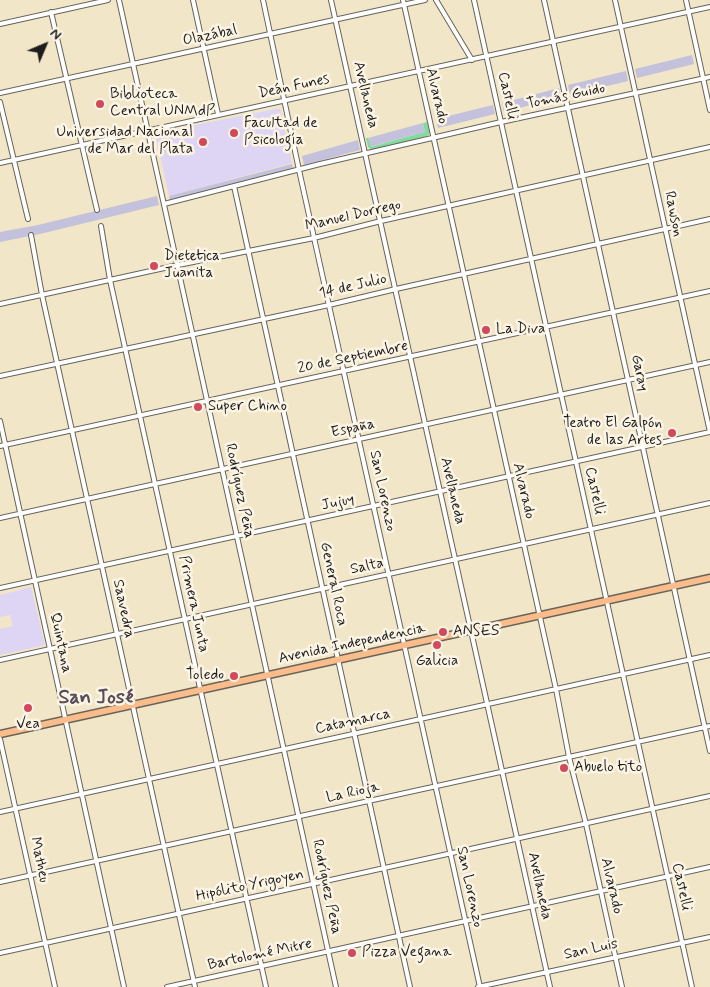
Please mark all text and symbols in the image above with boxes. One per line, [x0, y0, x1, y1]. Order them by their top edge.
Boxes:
north arrow [20, 20, 70, 70]
street label: Olazábal [181, 21, 239, 51]
text: N [46, 25, 65, 44]
street label: Avellaneda [349, 60, 381, 130]
street label: Alvarado [421, 66, 451, 126]
street label: Castelli [493, 70, 521, 122]
street label: Deán Funes [257, 71, 331, 103]
street label: Tomás Guido [525, 80, 607, 114]
place label: Biblioteca Central UNMdP [110, 86, 215, 121]
marker: Biblioteca Central UNMdP [94, 98, 106, 110]
place label: Facultad de Psicología [244, 115, 318, 150]
place label: Universidad Nacional de Mar del Plata [57, 124, 193, 159]
marker: Facultad de Psicología [228, 127, 240, 139]
marker: Universidad Nacional de Mar del Plata [197, 136, 209, 148]
street label: Rawson [659, 190, 687, 238]
street label: Manuel Dorrego [303, 196, 403, 236]
place label: Dietetica Juanita [164, 248, 220, 283]
marker: Dietetica Juanita [148, 260, 160, 272]
street label: 14 de Julio [317, 270, 389, 304]
place label: La Diva [496, 321, 545, 339]
marker: La Diva [480, 324, 492, 336]
street label: 20 de Septiembre [296, 338, 410, 378]
street label: Garay [626, 353, 652, 393]
place label: Super Chino [208, 398, 287, 416]
marker: Super Chino [192, 401, 204, 413]
place label: Teatro El Galpón de las Artes [563, 415, 662, 450]
street label: España [330, 416, 376, 442]
marker: Teatro El Galpón de las Artes [666, 427, 678, 439]
street label: Rodríguez Peña [220, 442, 258, 540]
street label: San Lorenzo [365, 449, 399, 533]
street label: Avellaneda [436, 456, 468, 526]
street label: Alvarado [508, 461, 538, 521]
street label: Castelli [580, 465, 608, 517]
street label: Jujuy [320, 491, 356, 515]
street label: General Roca [315, 540, 351, 628]
street label: Primera Junta [174, 554, 212, 654]
street label: Salta [349, 555, 385, 579]
street label: Saavedra [108, 578, 138, 640]
street label: Quintana [45, 611, 75, 675]
street label: Avenida Independencia [277, 620, 427, 668]
place label: ANSES [453, 623, 499, 641]
marker: ANSES [437, 626, 449, 638]
marker: Galicia [431, 639, 443, 651]
place label: Galicia [416, 653, 458, 671]
place label: Toledo [186, 667, 224, 685]
marker: Toledo [228, 670, 240, 682]
district label: San José [58, 687, 134, 711]
marker: Vea [22, 702, 34, 714]
street label: Catamarca [314, 705, 392, 739]
place label: Vea [16, 716, 40, 734]
place label: Abuelo tito [574, 759, 642, 777]
marker: Abuelo tito [558, 762, 570, 774]
street label: La Rioja [325, 779, 381, 807]
street label: Matheu [25, 836, 53, 884]
street label: Rodríguez Peña [307, 838, 345, 936]
street label: San Lorenzo [452, 845, 486, 929]
street label: Avellaneda [523, 851, 555, 921]
street label: Alvarado [596, 856, 626, 916]
street label: Castelli [667, 861, 695, 913]
street label: Hipólito Yrigoyen [195, 866, 305, 906]
street label: Bartolomé Mitre [206, 935, 314, 975]
street label: San Luis [562, 936, 620, 964]
place label: Pizza Vegana [362, 944, 452, 962]
marker: Pizza Vegana [346, 947, 358, 959]

